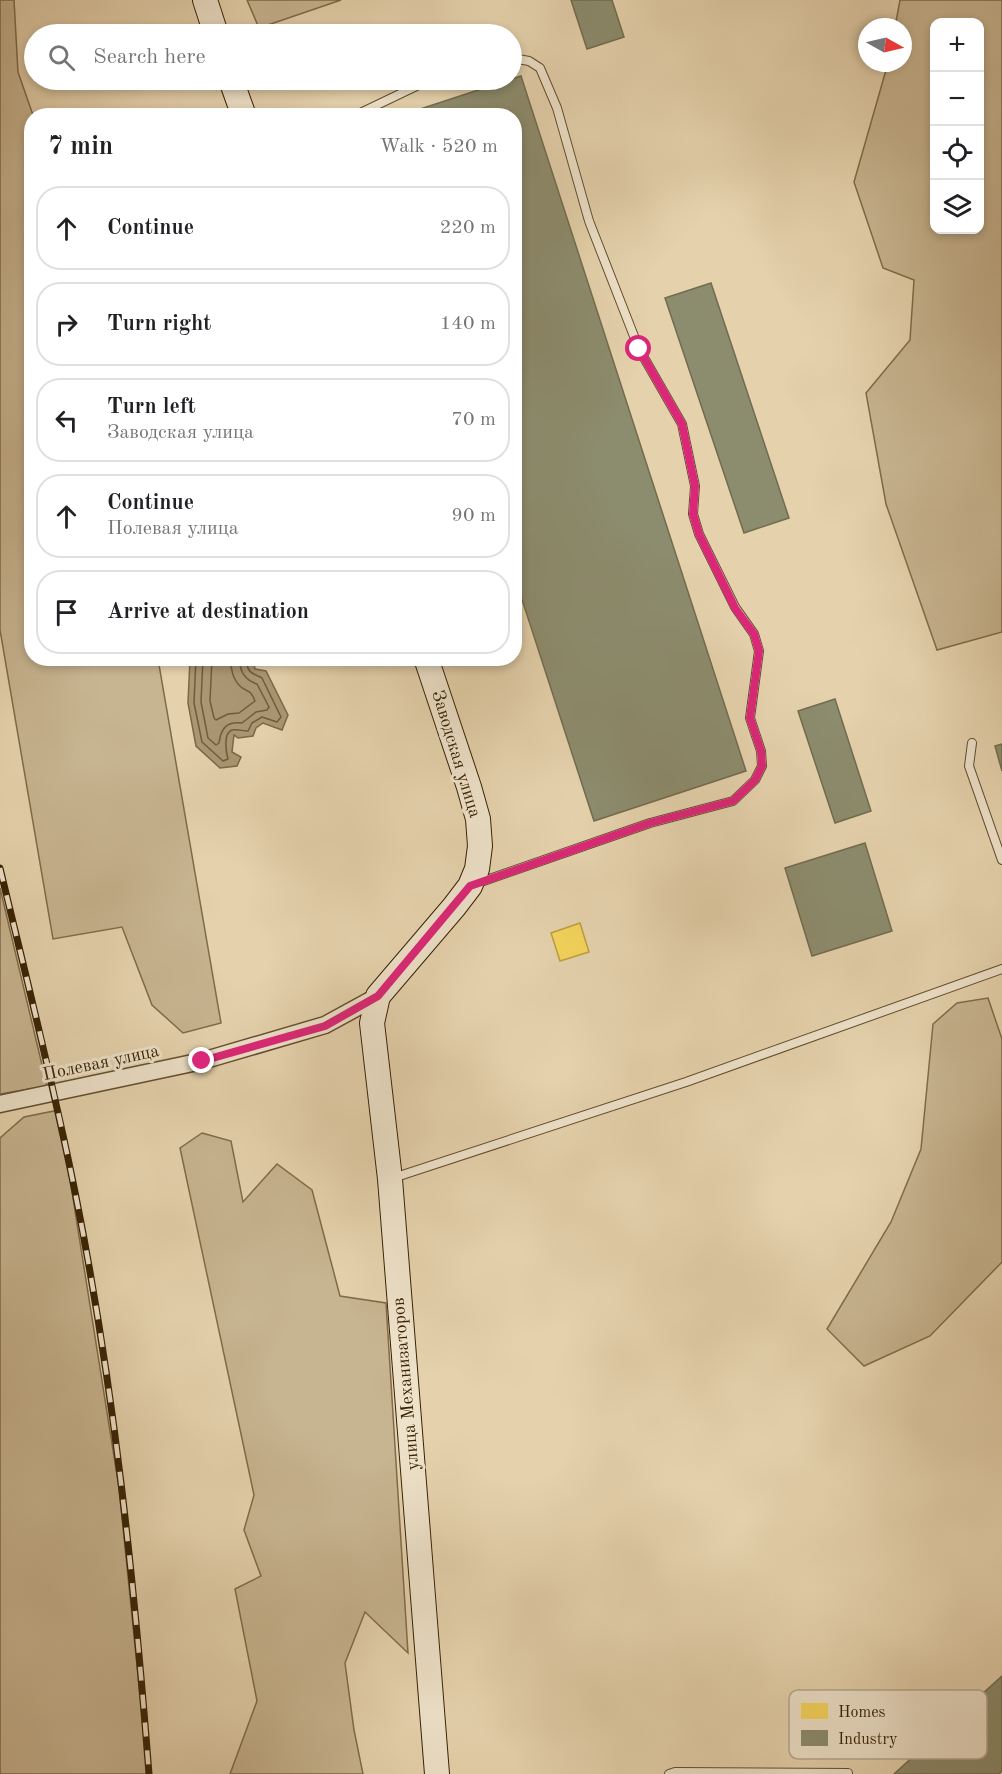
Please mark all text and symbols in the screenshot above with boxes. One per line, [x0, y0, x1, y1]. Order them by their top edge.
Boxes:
north arrow [858, 18, 912, 72]
map controls [930, 18, 984, 234]
button: + [930, 18, 984, 72]
search box [24, 24, 522, 90]
icon: search [45, 41, 78, 74]
text: Search here [93, 46, 206, 68]
button: − [930, 72, 984, 126]
button: locate [930, 126, 984, 180]
text: 7 min [48, 134, 113, 160]
text: Walk · 520 m [379, 137, 498, 157]
button: layers [930, 180, 984, 234]
icon: ahead [50, 212, 83, 245]
text: Continue [107, 217, 194, 239]
text: 220 m [440, 218, 496, 238]
icon: right [50, 308, 83, 341]
text: Turn right [107, 313, 211, 335]
text: 140 m [440, 314, 496, 334]
route start [625, 335, 651, 361]
text: Turn left [107, 396, 196, 418]
icon: left [50, 404, 83, 437]
text: 70 m [451, 410, 496, 430]
text: Заводская улица [107, 423, 254, 443]
text: Continue [107, 492, 194, 514]
icon: ahead [50, 500, 83, 533]
text: 90 m [451, 506, 496, 526]
text: Полевая улица [107, 519, 239, 539]
icon: arrive [50, 596, 83, 629]
text: Arrive at destination [107, 601, 309, 623]
street label: Заводская улица [428, 688, 484, 820]
street label: Полевая улица [41, 1042, 161, 1084]
route end [188, 1047, 214, 1073]
street label: улица Механизаторов [389, 1297, 423, 1471]
legend [789, 1690, 987, 1759]
text: Homes [838, 1705, 886, 1721]
text: Industry [838, 1732, 898, 1748]

